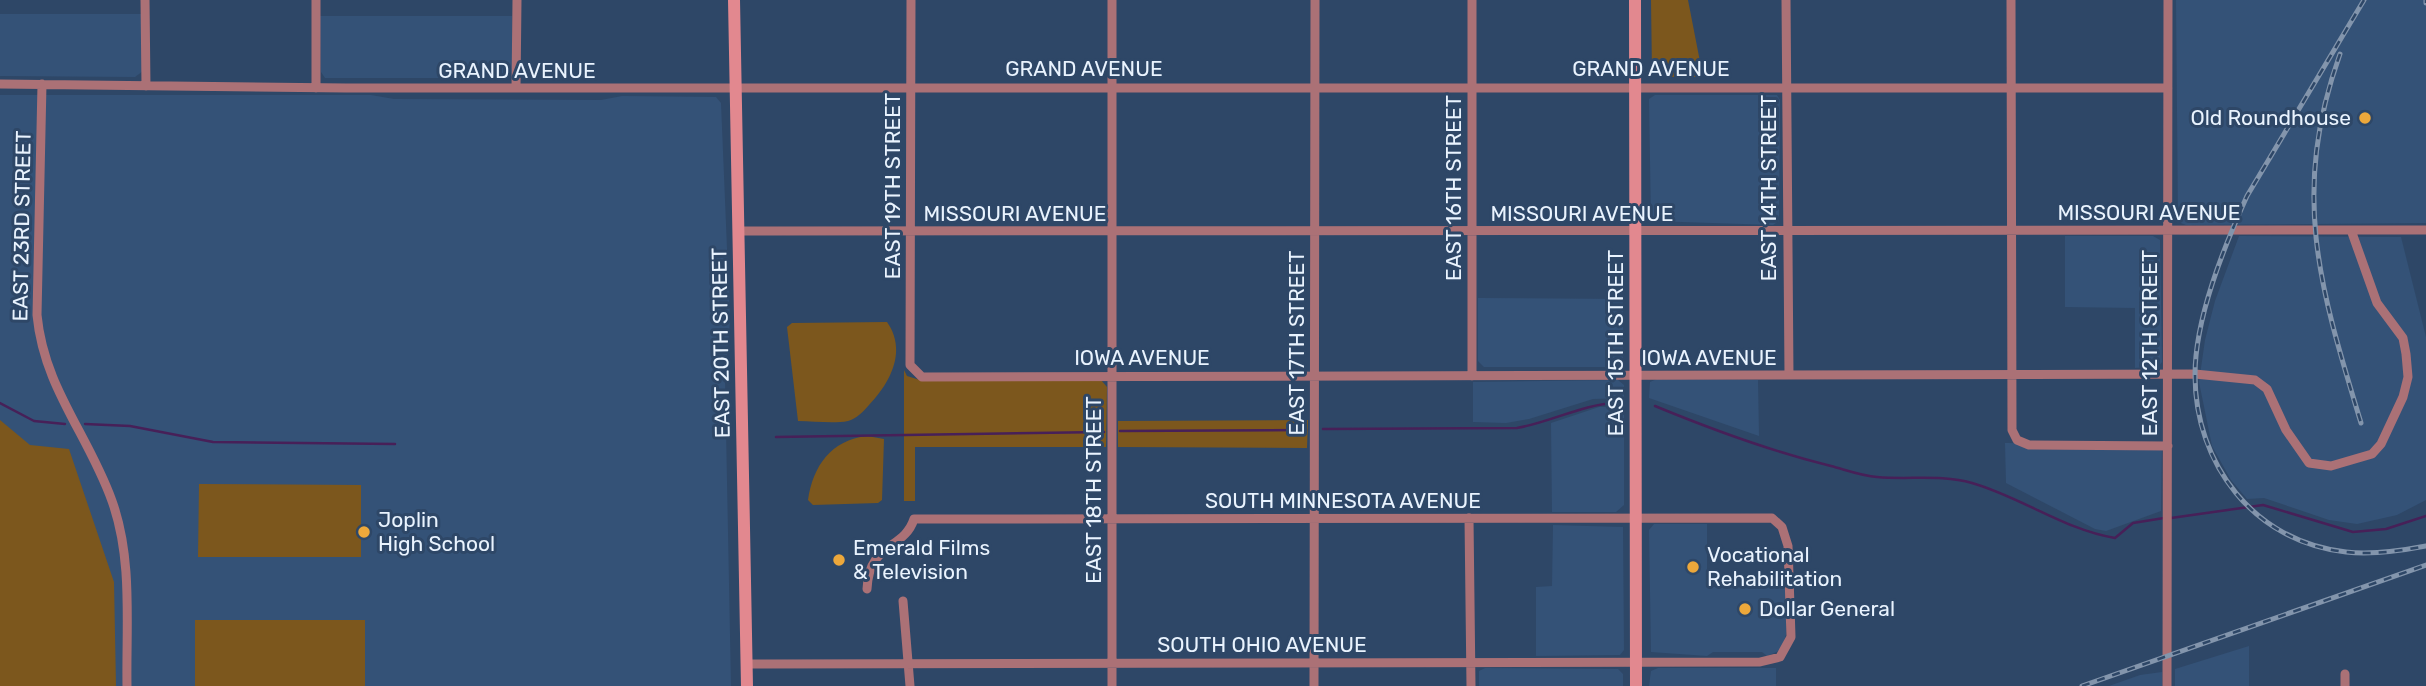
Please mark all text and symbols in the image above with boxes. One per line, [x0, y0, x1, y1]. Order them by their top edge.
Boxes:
street label: GRAND AVENUE [1005, 56, 1163, 81]
street label: GRAND AVENUE [1572, 56, 1730, 81]
street label: GRAND AVENUE [438, 58, 596, 83]
street label: EAST 19TH STREET [880, 93, 905, 279]
street label: EAST 16TH STREET [1441, 95, 1466, 281]
street label: EAST 14TH STREET [1756, 95, 1781, 281]
place label: Old Roundhouse [2191, 105, 2351, 130]
marker: Old Roundhouse [2357, 110, 2373, 126]
street label: EAST 23RD STREET [7, 130, 36, 322]
street label: MISSOURI AVENUE [2057, 200, 2241, 225]
street label: MISSOURI AVENUE [923, 201, 1107, 226]
street label: MISSOURI AVENUE [1490, 201, 1674, 226]
street label: EAST 20TH STREET [706, 248, 735, 438]
street label: EAST 15TH STREET [1603, 250, 1628, 436]
street label: EAST 12TH STREET [2137, 250, 2162, 436]
street label: EAST 17TH STREET [1284, 251, 1309, 435]
street label: IOWA AVENUE [1074, 345, 1210, 370]
street label: IOWA AVENUE [1641, 345, 1777, 370]
street label: EAST 18TH STREET [1081, 396, 1106, 584]
street label: SOUTH MINNESOTA AVENUE [1205, 488, 1481, 513]
place label: Joplin High School [378, 507, 495, 556]
marker: Joplin High School [356, 524, 372, 540]
place label: Emerald Films & Television [853, 535, 990, 584]
place label: Vocational Rehabilitation [1707, 542, 1842, 591]
marker: Emerald Films & Television [831, 552, 847, 568]
marker: Vocational Rehabilitation [1685, 559, 1701, 575]
place label: Dollar General [1759, 596, 1895, 621]
marker: Dollar General [1737, 601, 1753, 617]
street label: SOUTH OHIO AVENUE [1157, 632, 1367, 657]

